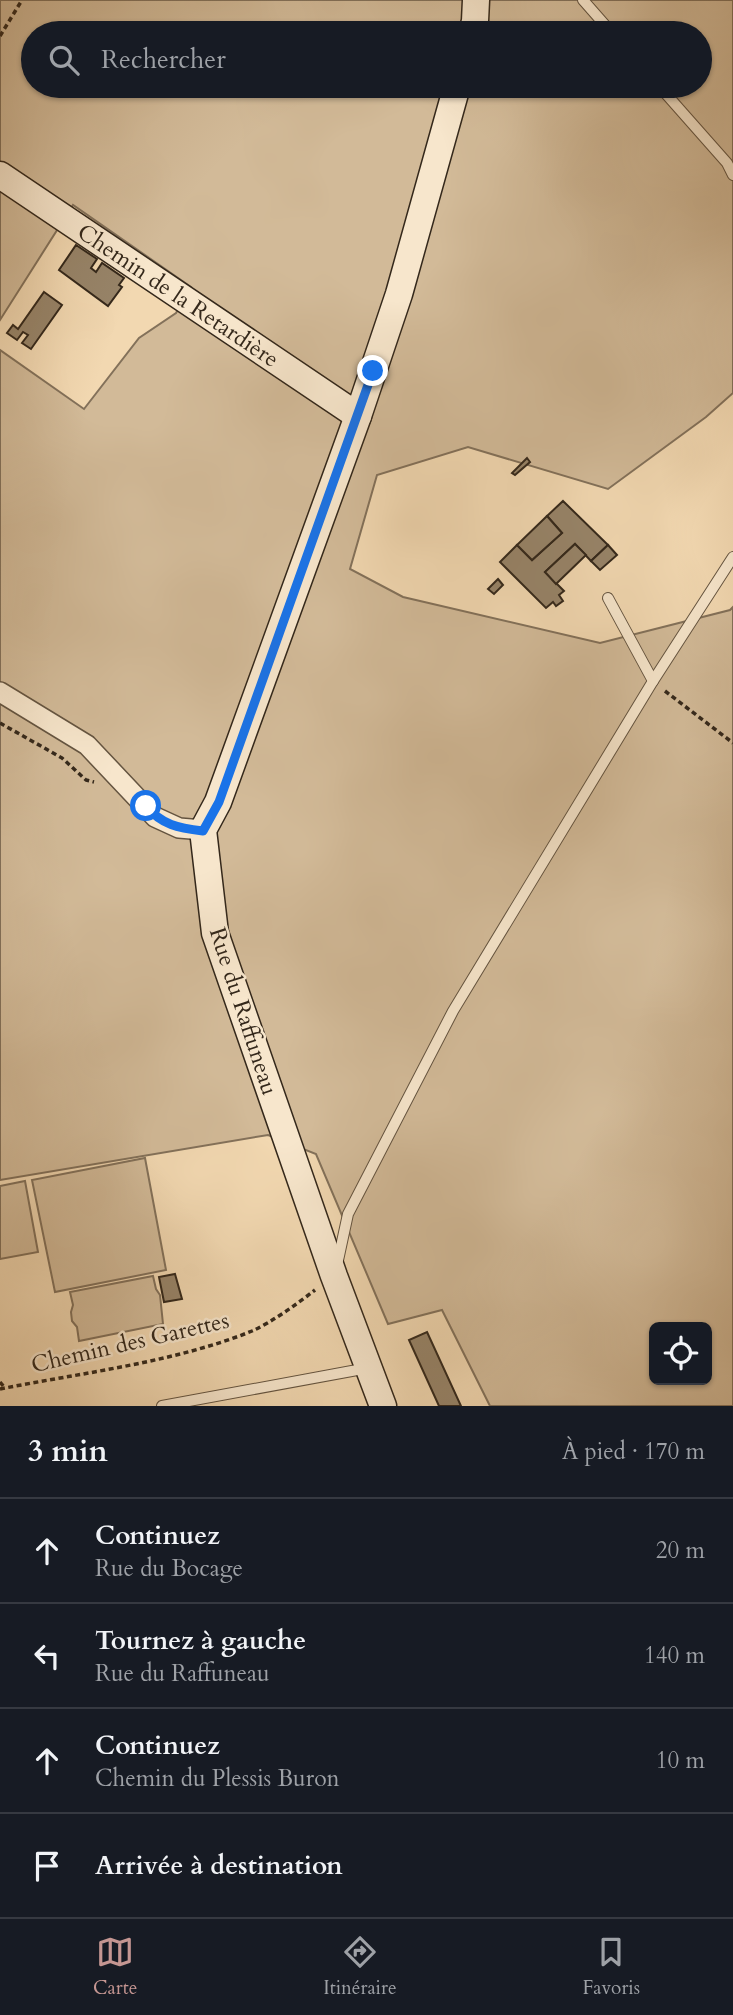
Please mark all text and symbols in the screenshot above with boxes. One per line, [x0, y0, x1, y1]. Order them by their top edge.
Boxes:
search box [21, 21, 712, 98]
icon: search [45, 41, 83, 79]
text: Rechercher [101, 42, 226, 77]
street label: Chemin de la Retardière [71, 217, 285, 374]
route end [357, 355, 388, 386]
route start [130, 790, 161, 821]
street label: Rue du Raffuneau [202, 923, 285, 1099]
street label: Chemin des Garettes [28, 1305, 232, 1380]
map controls [649, 1322, 712, 1385]
button: locate [649, 1322, 712, 1385]
text: 3 min [28, 1431, 108, 1472]
text: À pied · 170 m [562, 1436, 705, 1467]
text: Continuez [95, 1518, 220, 1553]
icon: ahead [28, 1532, 66, 1570]
text: 20 m [656, 1535, 705, 1566]
text: Rue du Bocage [95, 1553, 243, 1584]
text: Tournez à gauche [95, 1623, 306, 1658]
icon: left [28, 1637, 66, 1675]
text: 140 m [644, 1640, 705, 1671]
text: Rue du Raffuneau [95, 1658, 270, 1689]
text: Continuez [95, 1728, 220, 1763]
icon: ahead [28, 1742, 66, 1780]
text: 10 m [656, 1745, 705, 1776]
text: Chemin du Plessis Buron [95, 1763, 340, 1794]
icon: arrive [28, 1847, 66, 1885]
text: Arrivée à destination [95, 1848, 343, 1883]
tab: Carte [93, 1933, 137, 2001]
tab: Itinéraire [323, 1933, 397, 2001]
tab: Favoris [582, 1933, 640, 2001]

